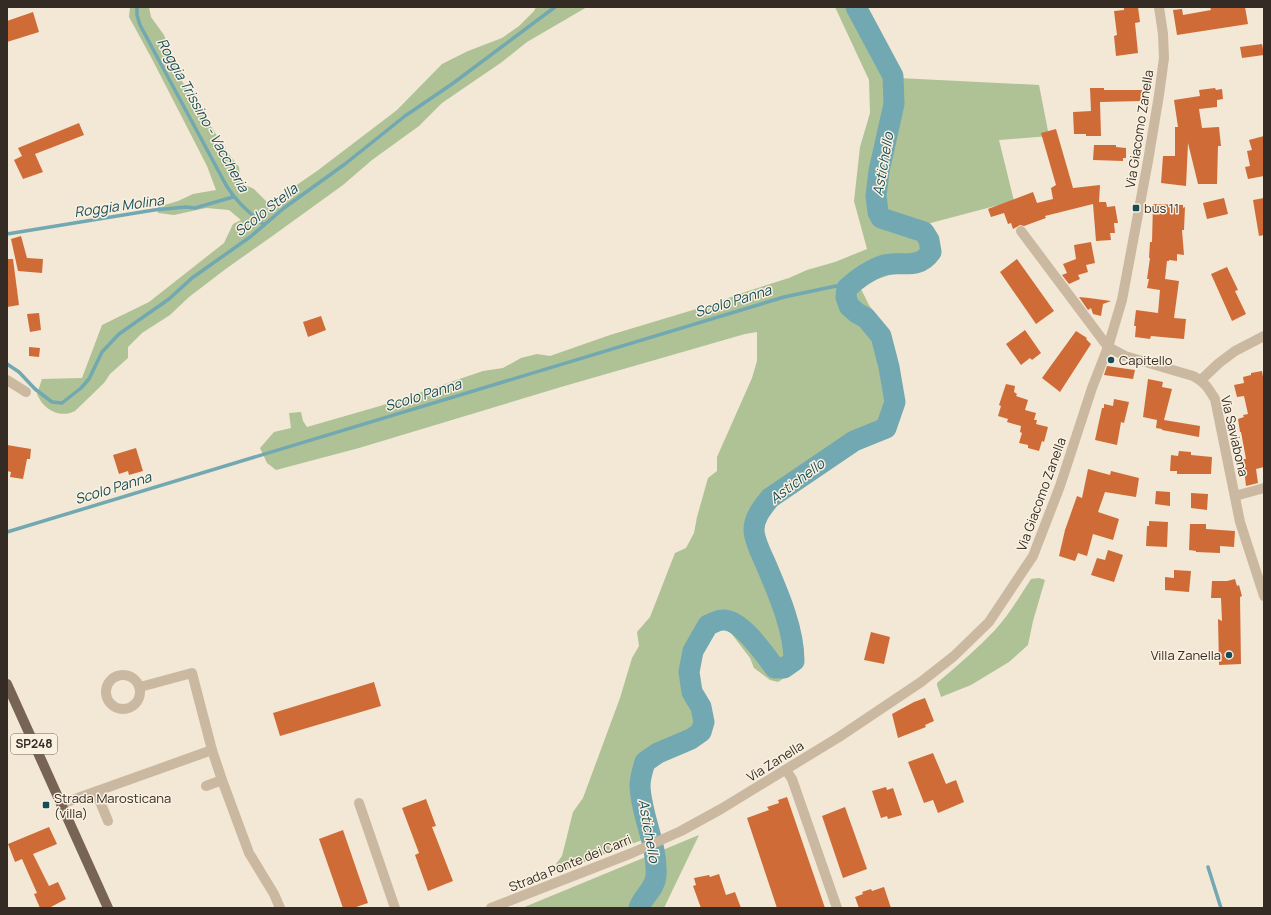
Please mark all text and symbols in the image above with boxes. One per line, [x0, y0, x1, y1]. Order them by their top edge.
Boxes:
water label: Roggia Trissino - Vaccheria [153, 35, 254, 196]
street label: Via Giacomo Zanella [1121, 69, 1157, 189]
water label: Astichello [868, 130, 898, 197]
water label: Scolo Stella [230, 178, 302, 240]
water label: Roggia Molina [73, 190, 166, 221]
place label: bus 11 [1144, 199, 1179, 217]
marker: bus 11 [1131, 203, 1141, 213]
water label: Scolo Panna [692, 280, 775, 321]
place label: Capitello [1119, 351, 1173, 369]
marker: Capitello [1106, 355, 1116, 365]
water label: Scolo Panna [382, 374, 465, 415]
street label: Via Saviabona [1217, 394, 1253, 478]
street label: Via Giacomo Zanella [1012, 435, 1070, 553]
water label: Astichello [765, 453, 829, 507]
water label: Scolo Panna [72, 467, 155, 508]
place label: Villa Zanella [1151, 646, 1221, 664]
marker: Villa Zanella [1224, 650, 1234, 660]
road number: SP248 [11, 734, 57, 754]
street label: Via Zanella [743, 736, 807, 786]
place label: Strada Marosticana (villa) [54, 789, 171, 822]
water label: Astichello [635, 798, 665, 865]
marker: Strada Marosticana (villa) [41, 800, 51, 810]
street label: Strada Ponte dei Carri [506, 830, 634, 896]

